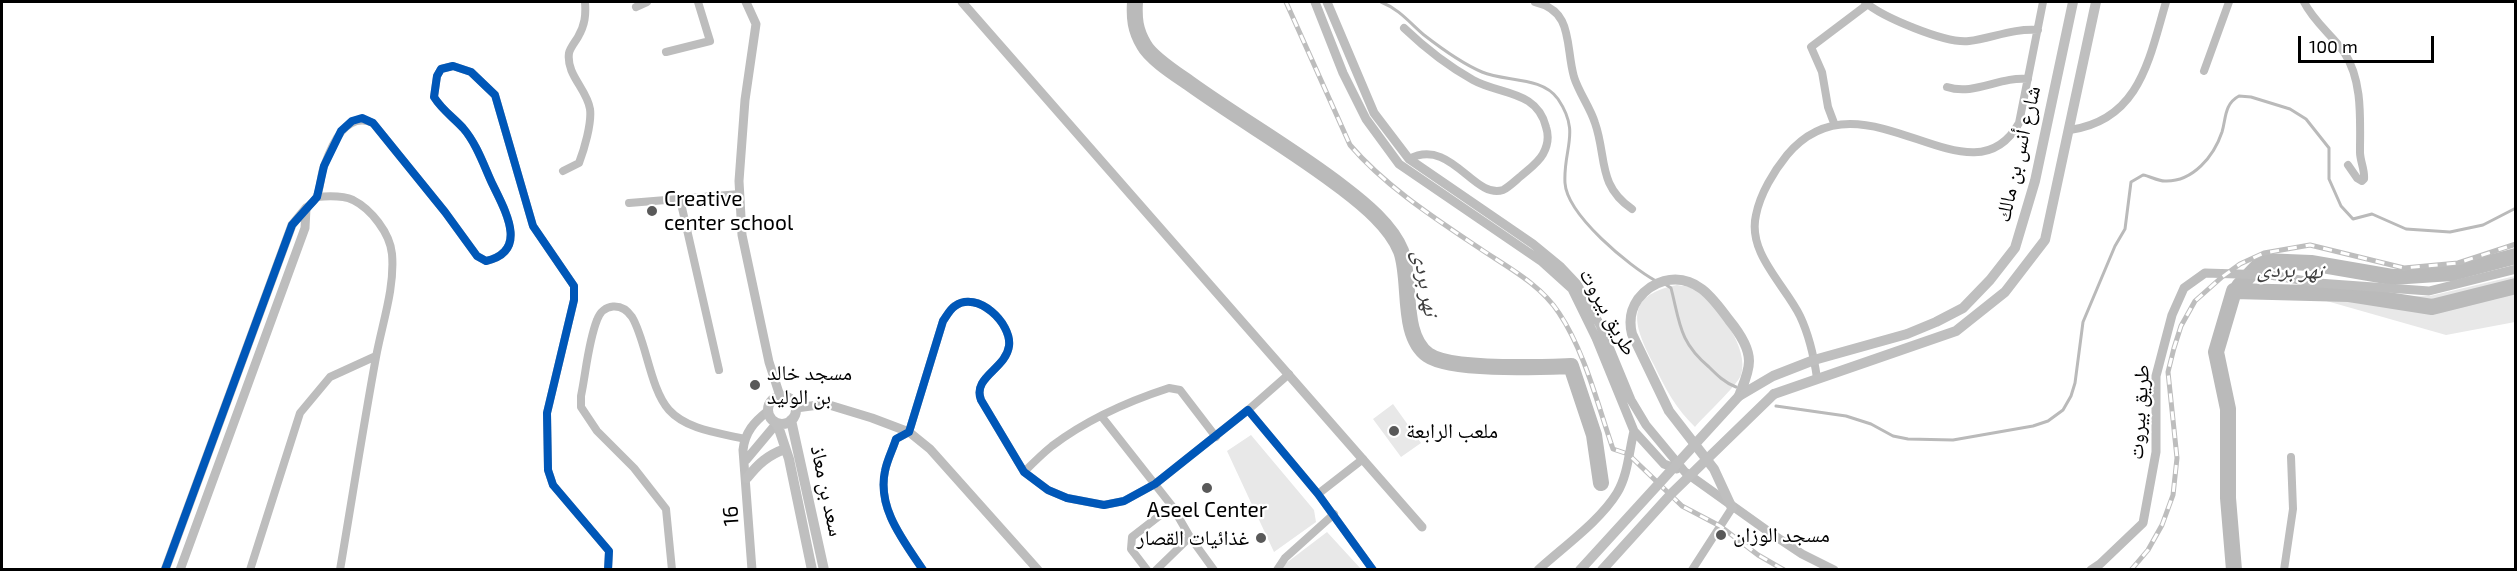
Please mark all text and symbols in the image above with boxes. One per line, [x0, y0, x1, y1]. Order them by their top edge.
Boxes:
scale bar [2301, 24, 2438, 62]
text: 100 m [2309, 35, 2358, 57]
street label: شارع أنس بن مالك [1990, 83, 2046, 225]
place label: Creative center school [664, 186, 793, 236]
marker: Creative center school [645, 204, 659, 218]
water label: نهر بردى [1407, 248, 1445, 318]
water label: نهر بردى [2257, 256, 2323, 284]
street label: طريق بيروت [1574, 264, 1642, 360]
place label: مسجد خالد بن الوليد [767, 360, 852, 410]
street label: طريق بيروت [2123, 363, 2155, 461]
marker: مسجد خالد بن الوليد [748, 378, 762, 392]
place label: ملعب الرابعة [1406, 418, 1498, 444]
marker: ملعب الرابعة [1387, 424, 1401, 438]
street label: سعد بن معاذ [805, 443, 849, 539]
marker: Aseel Center [1200, 481, 1214, 495]
place label: Aseel Center [1147, 497, 1267, 523]
street label: 16 [718, 505, 744, 527]
place label: مسجد الوزان [1733, 522, 1830, 548]
place label: غذائيات القصار [1137, 525, 1249, 551]
marker: مسجد الوزان [1714, 528, 1728, 542]
marker: غذائيات القصار [1254, 531, 1268, 545]

